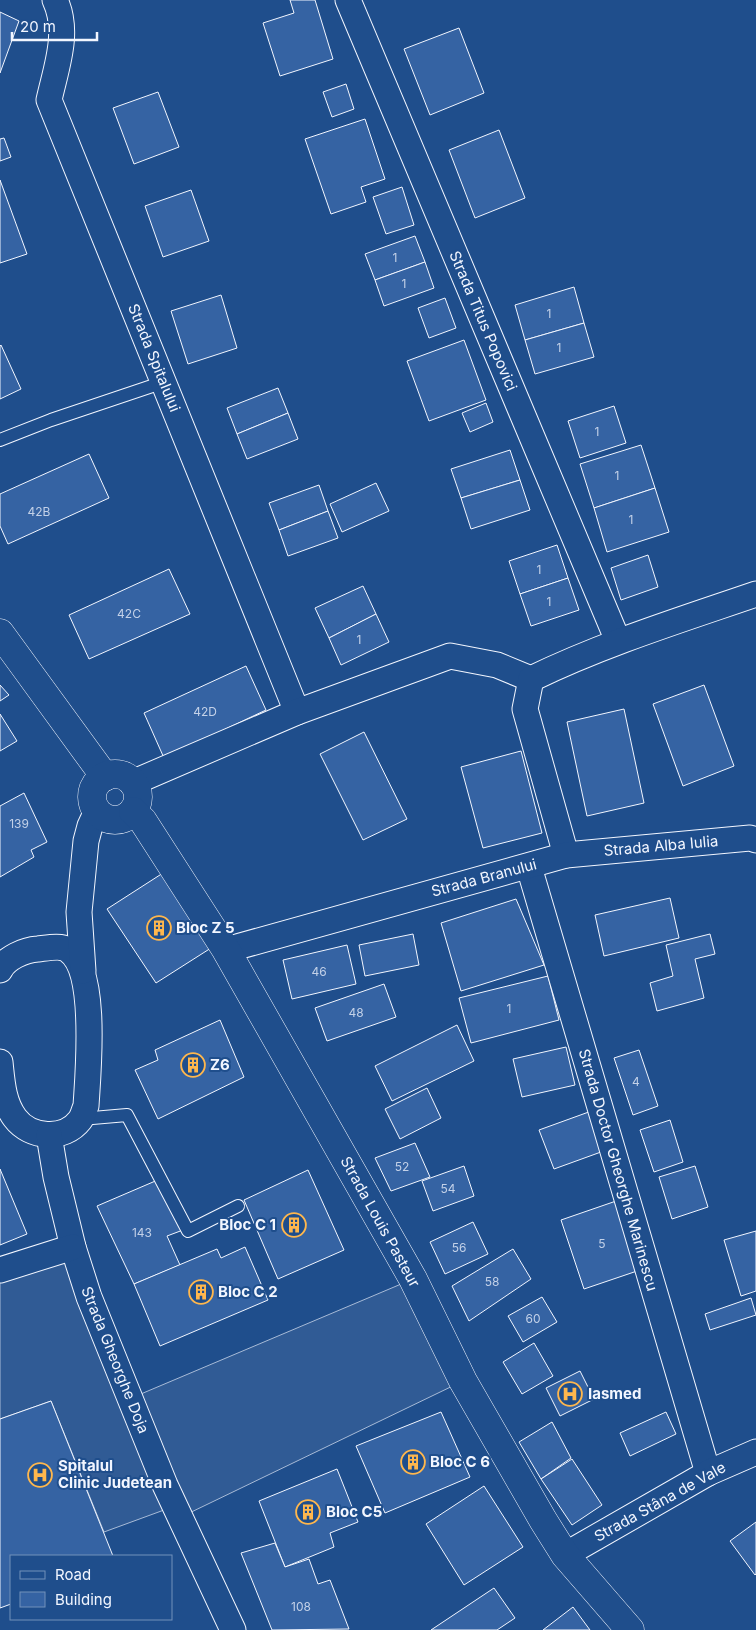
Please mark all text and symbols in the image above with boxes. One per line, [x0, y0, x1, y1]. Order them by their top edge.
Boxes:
scale bar [12, 10, 98, 42]
text: 20 m [20, 17, 56, 36]
street label: Strada Titus Popovici [445, 248, 522, 394]
house number: 1 [393, 250, 397, 265]
house number: 1 [402, 276, 406, 291]
street label: Strada Spitalului [124, 301, 185, 415]
house number: 1 [547, 306, 551, 321]
house number: 1 [557, 340, 561, 355]
house number: 1 [595, 424, 599, 439]
house number: 1 [615, 468, 619, 483]
house number: 42B [28, 504, 51, 519]
house number: 1 [629, 512, 633, 527]
house number: 1 [537, 562, 541, 577]
house number: 1 [547, 594, 551, 609]
house number: 42C [117, 606, 141, 621]
house number: 1 [357, 632, 361, 647]
house number: 42D [193, 704, 217, 719]
house number: 139 [9, 816, 29, 831]
street label: Strada Alba Iulia [603, 831, 719, 860]
street label: Strada Branului [429, 854, 539, 901]
building icon: Bloc Z 5 [146, 915, 172, 941]
place label: Bloc Z 5 [176, 918, 235, 937]
house number: 46 [311, 964, 327, 979]
house number: 1 [507, 1001, 511, 1016]
house number: 48 [348, 1005, 364, 1020]
street label: Strada Doctor Gheorghe Marinescu [575, 1047, 662, 1293]
building icon: Z6 [180, 1052, 206, 1078]
place label: Z6 [210, 1055, 230, 1074]
house number: 4 [632, 1074, 640, 1089]
street label: Strada Louis Pasteur [337, 1153, 424, 1291]
house number: 52 [395, 1159, 409, 1174]
house number: 54 [440, 1181, 456, 1196]
building icon: Bloc C 1 [281, 1212, 307, 1238]
place label: Bloc C 1 [219, 1215, 276, 1234]
house number: 143 [132, 1225, 152, 1240]
house number: 5 [598, 1236, 606, 1251]
house number: 56 [452, 1240, 466, 1255]
house number: 58 [485, 1274, 499, 1289]
building icon: Bloc C 2 [188, 1279, 214, 1305]
place label: Bloc C 2 [218, 1282, 278, 1301]
street label: Strada Gheorghe Doja [77, 1284, 154, 1436]
house number: 60 [525, 1311, 541, 1326]
hospital icon: Iasmed [557, 1381, 583, 1407]
place label: Iasmed [588, 1384, 641, 1403]
building icon: Bloc C 6 [400, 1449, 426, 1475]
place label: Bloc C 6 [430, 1452, 490, 1471]
place label: Spitalul Clinic Judetean [58, 1456, 172, 1492]
street label: Strada Stâna de Vale [591, 1457, 729, 1546]
hospital icon: Spitalul Clinic Judetean [27, 1462, 53, 1488]
building icon: Bloc C5 [295, 1499, 321, 1525]
place label: Bloc C5 [326, 1502, 382, 1521]
legend [10, 1555, 172, 1620]
text: Road [55, 1565, 91, 1584]
text: Building [55, 1590, 112, 1609]
house number: 108 [291, 1599, 311, 1614]

